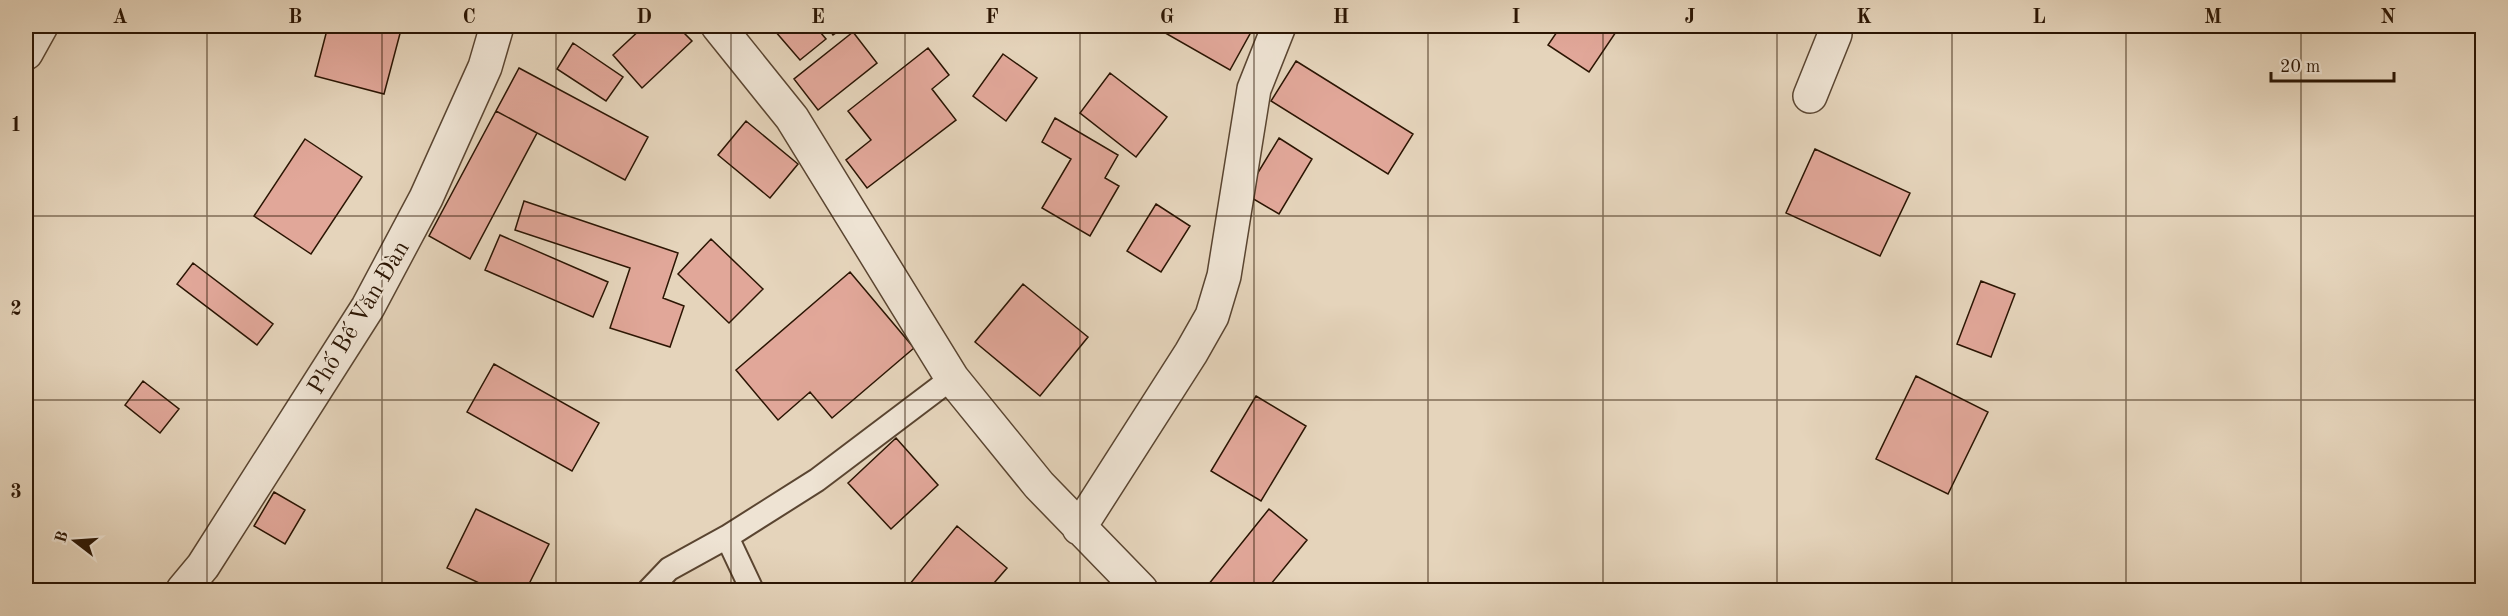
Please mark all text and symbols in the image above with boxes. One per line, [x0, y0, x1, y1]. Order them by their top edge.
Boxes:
text: A [112, 8, 128, 28]
text: B [288, 8, 302, 28]
text: C [462, 8, 476, 28]
text: D [636, 8, 652, 28]
text: E [811, 8, 825, 28]
text: F [985, 8, 999, 28]
text: G [1160, 8, 1174, 28]
text: H [1333, 8, 1349, 28]
text: I [1512, 8, 1520, 28]
text: J [1685, 8, 1696, 28]
text: K [1856, 8, 1872, 28]
text: L [2032, 8, 2046, 28]
text: M [2204, 8, 2222, 28]
text: N [2380, 8, 2396, 28]
scale bar [2271, 45, 2394, 83]
text: 20 m [2280, 58, 2320, 76]
text: 1 [10, 116, 22, 136]
street label: Phố Bế Văn Đàn [304, 237, 415, 399]
text: 2 [10, 300, 22, 320]
text: 3 [10, 483, 22, 503]
north arrow [45, 511, 105, 571]
text: B [53, 529, 72, 545]

